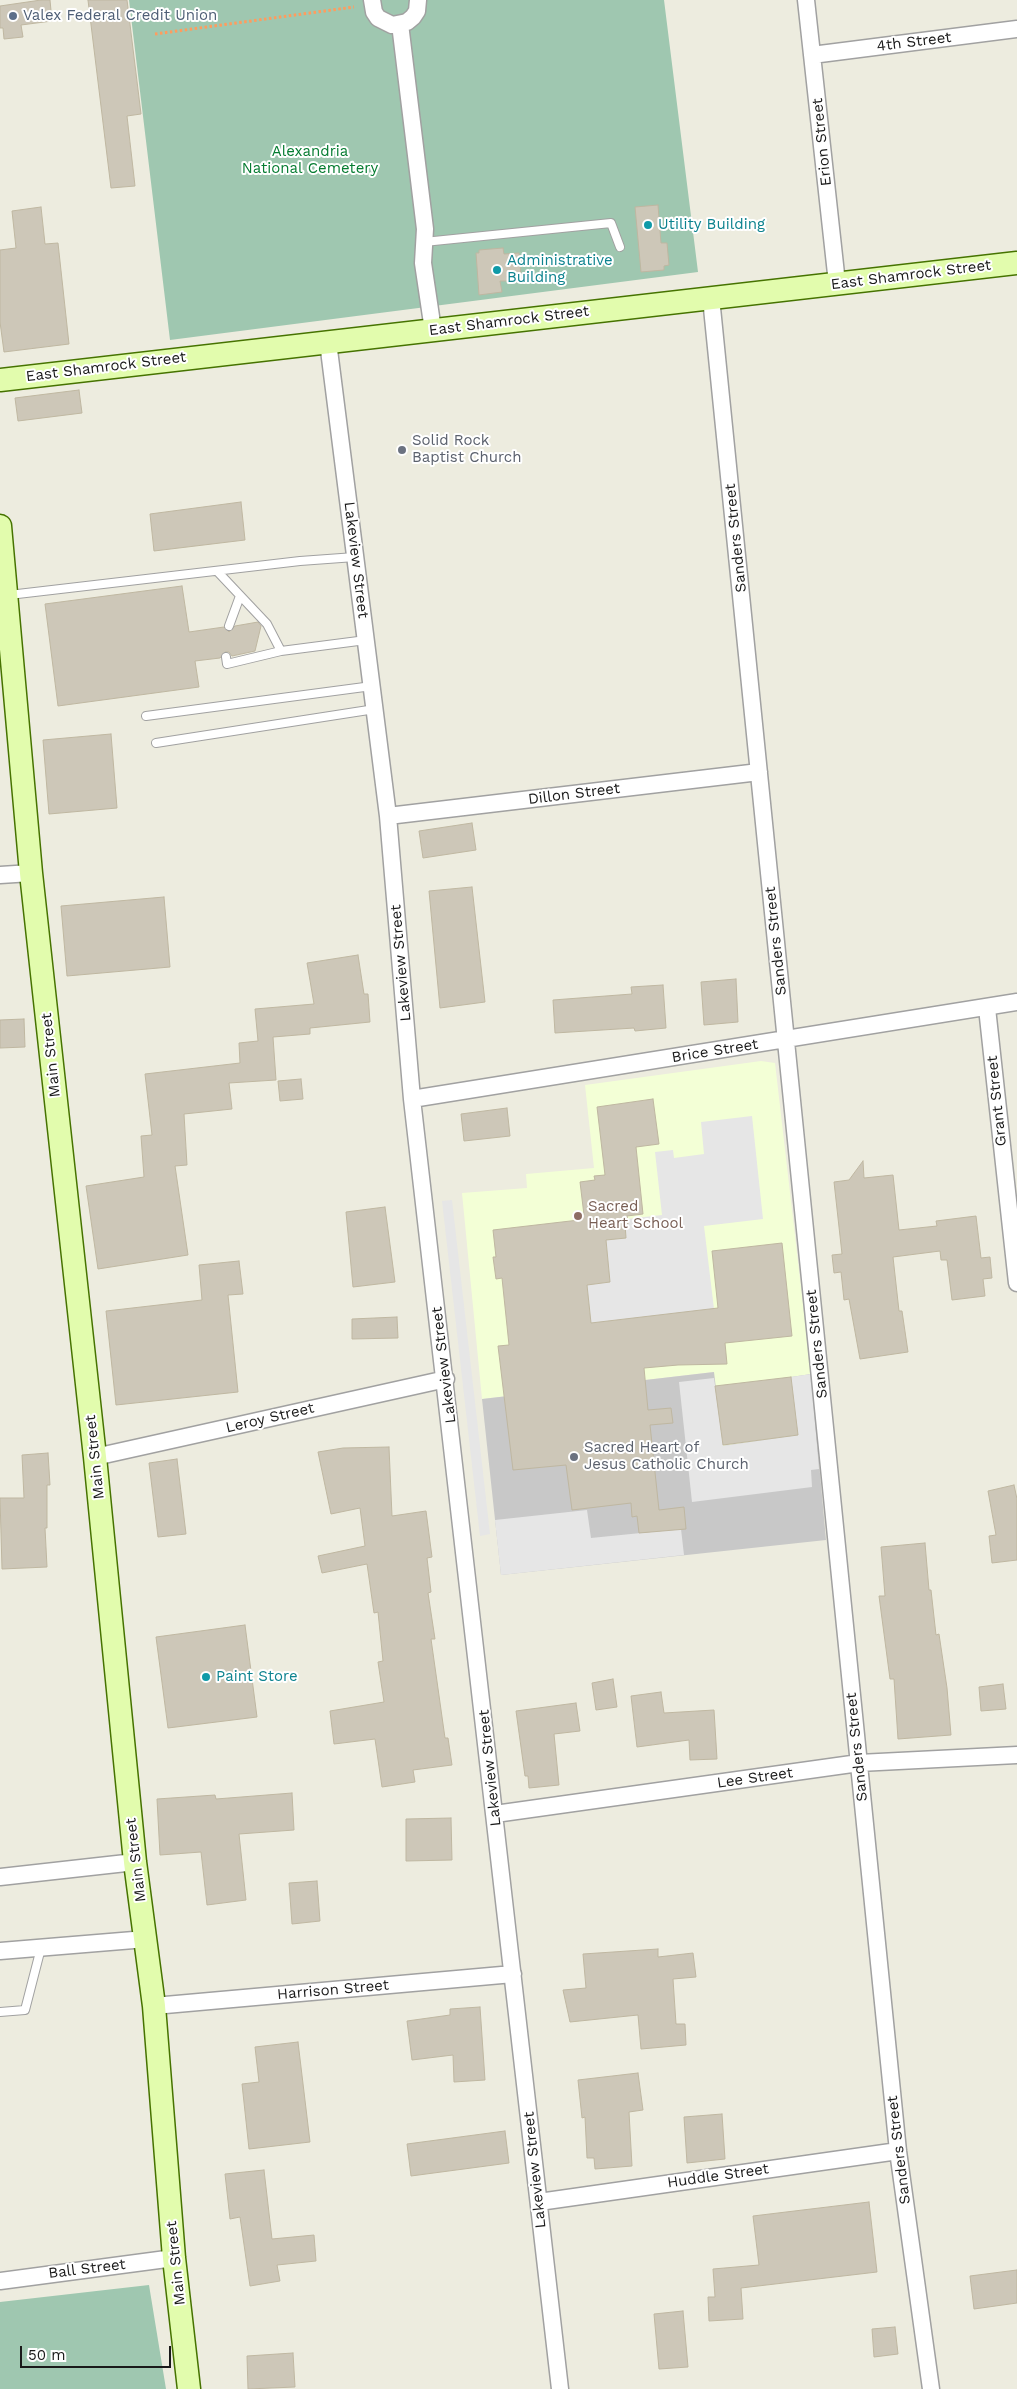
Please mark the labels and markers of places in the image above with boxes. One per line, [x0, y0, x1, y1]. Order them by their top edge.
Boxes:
place label: Valex Federal Credit Union [23, 7, 217, 25]
marker: Valex Federal Credit Union [7, 10, 19, 22]
place label: Utility Building [658, 216, 765, 234]
marker: Utility Building [642, 219, 654, 231]
place label: Administrative Building [507, 252, 613, 287]
marker: Administrative Building [491, 264, 503, 276]
place label: Solid Rock Baptist Church [412, 432, 522, 467]
marker: Solid Rock Baptist Church [396, 444, 408, 456]
place label: Sacred Heart School [588, 1198, 683, 1233]
marker: Sacred Heart School [572, 1210, 584, 1222]
place label: Sacred Heart of Jesus Catholic Church [584, 1439, 749, 1474]
marker: Sacred Heart of Jesus Catholic Church [568, 1451, 580, 1463]
place label: Paint Store [216, 1668, 298, 1686]
marker: Paint Store [200, 1671, 212, 1683]

